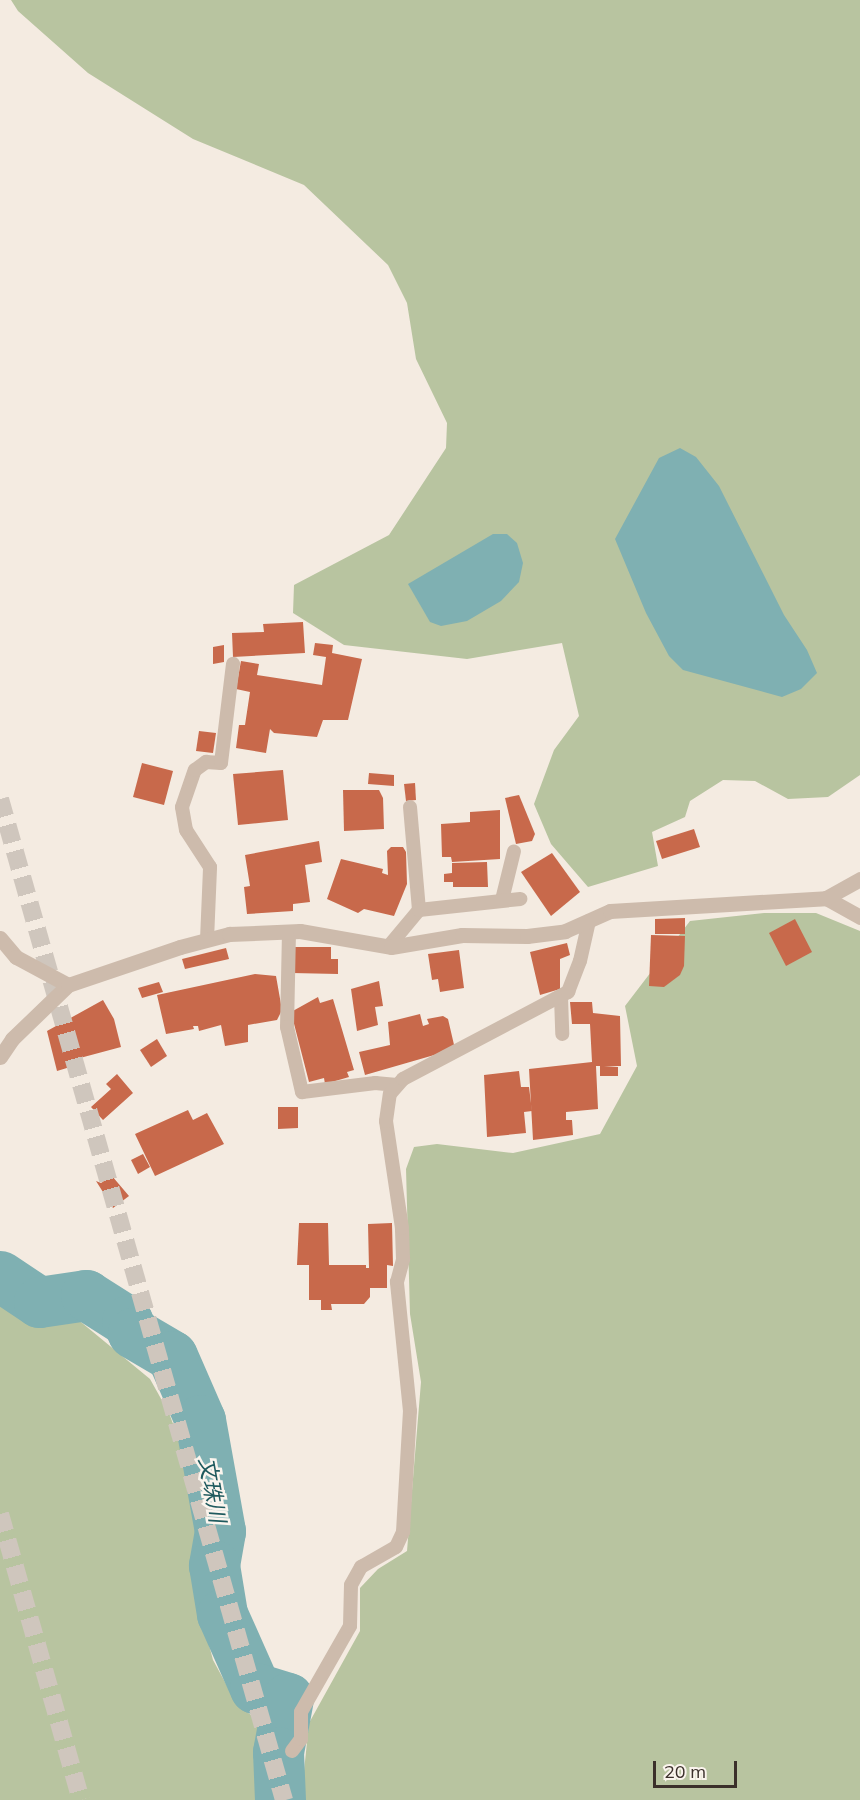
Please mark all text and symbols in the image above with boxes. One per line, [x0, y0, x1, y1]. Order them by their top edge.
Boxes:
water label: 文珠川 [193, 1455, 231, 1525]
scale bar [656, 1749, 740, 1787]
text: 20 m [664, 1760, 706, 1783]

